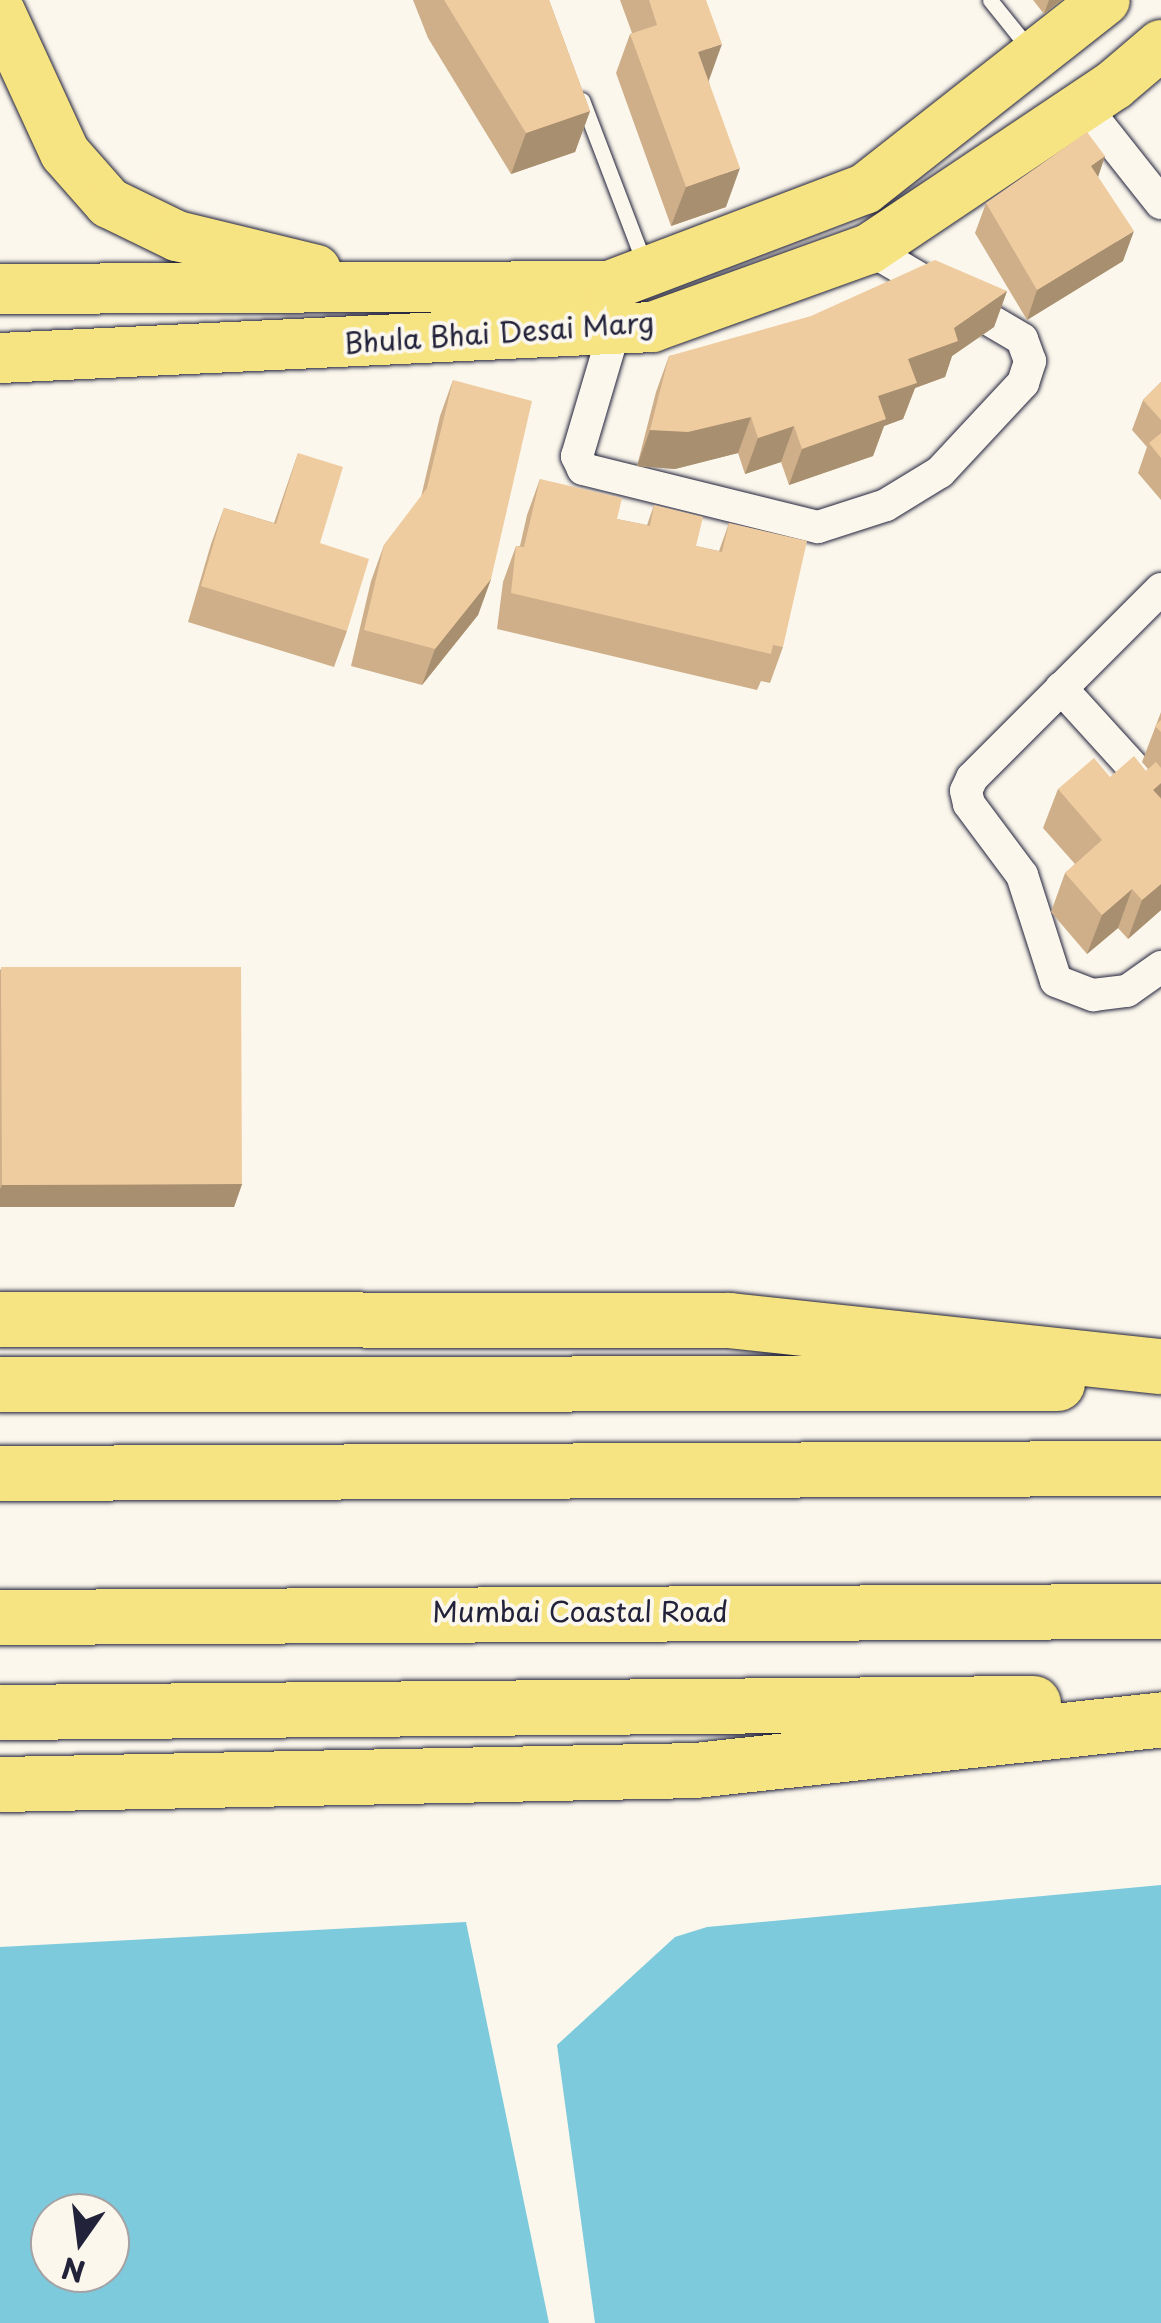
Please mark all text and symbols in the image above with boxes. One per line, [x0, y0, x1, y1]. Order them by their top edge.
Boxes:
street label: Bhula Bhai Desai Marg [342, 304, 656, 360]
street label: Mumbai Coastal Road [430, 1594, 730, 1628]
north arrow [30, 2193, 130, 2293]
text: N [57, 2247, 89, 2294]

